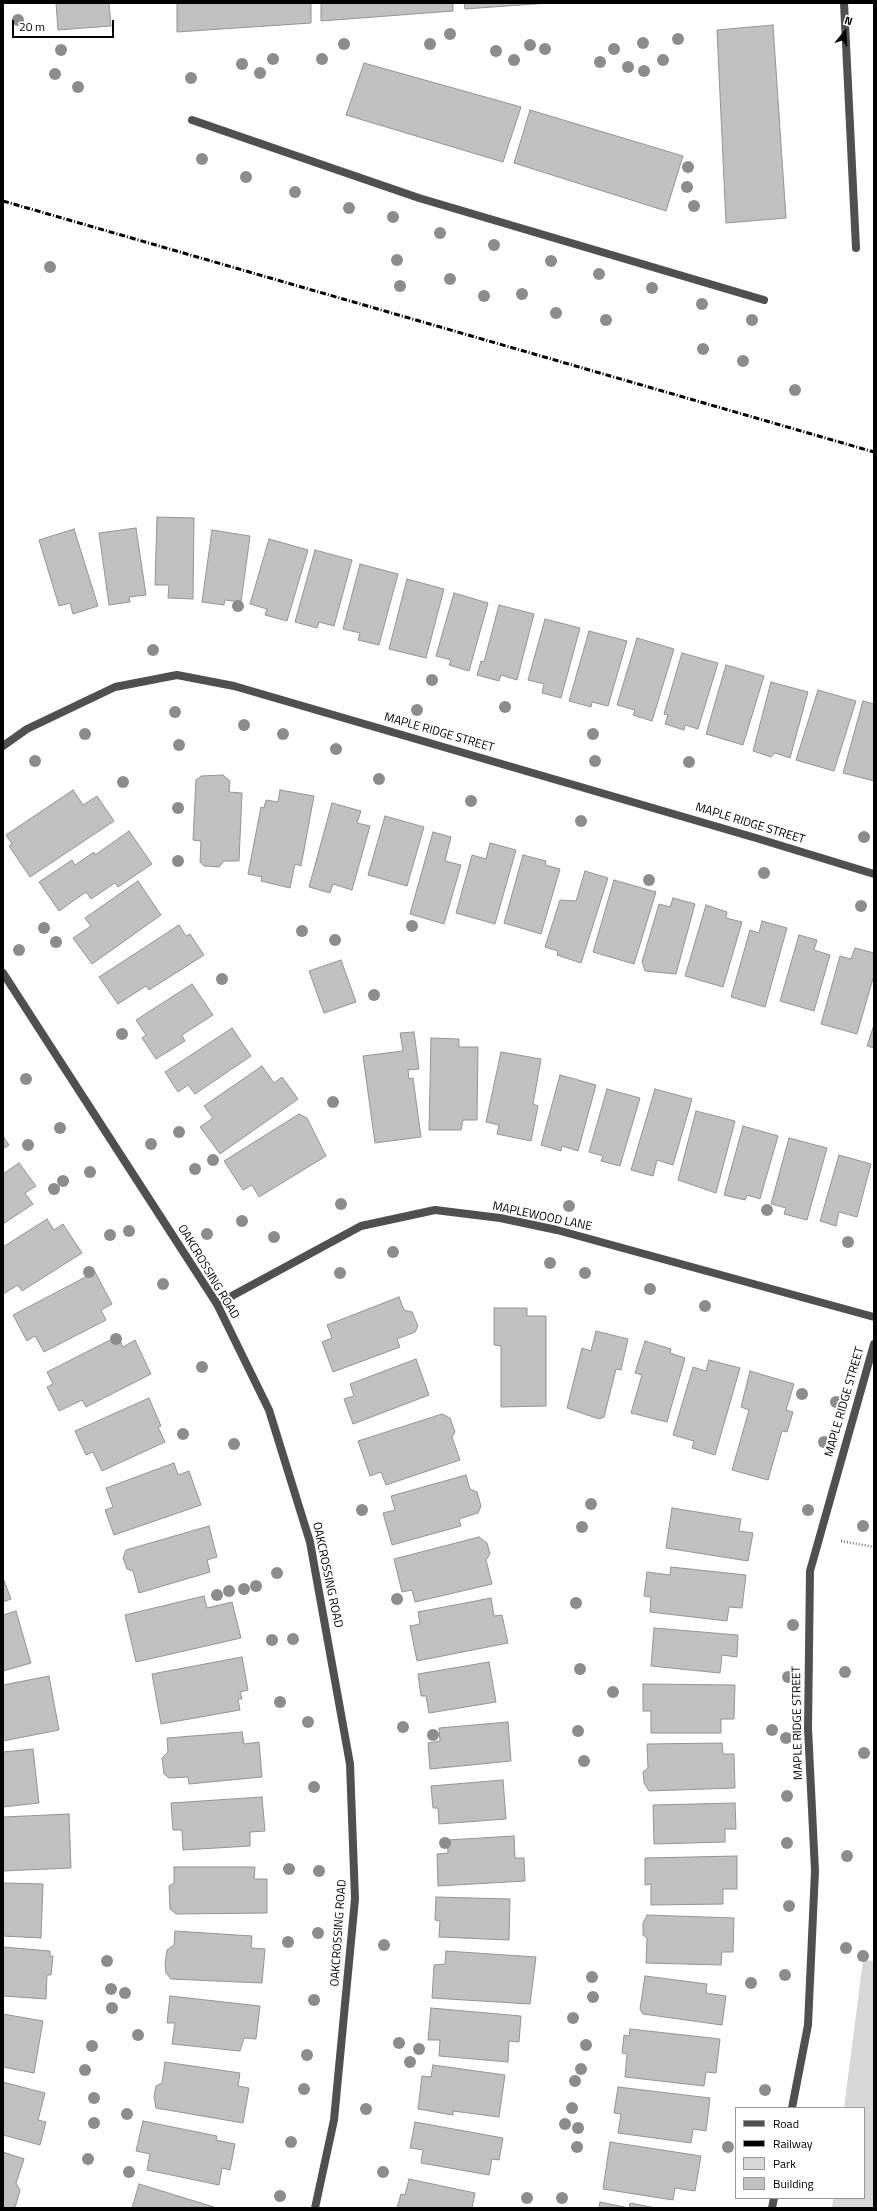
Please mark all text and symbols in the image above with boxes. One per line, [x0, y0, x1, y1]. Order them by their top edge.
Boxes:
scale bar [14, 12, 116, 38]
north arrow [825, 12, 865, 52]
text: N [843, 12, 855, 29]
text: 20 m [19, 17, 45, 36]
street label: MAPLE RIDGE STREET [382, 710, 496, 756]
street label: MAPLE RIDGE STREET [693, 800, 807, 848]
street label: MAPLEWOOD LANE [491, 1199, 593, 1235]
street label: OAKCROSSING ROAD [174, 1222, 242, 1322]
street label: MAPLE RIDGE STREET [822, 1345, 868, 1459]
street label: OAKCROSSING ROAD [309, 1521, 345, 1629]
street label: MAPLE RIDGE STREET [790, 1666, 806, 1780]
street label: OAKCROSSING ROAD [328, 1879, 350, 1987]
legend [735, 2107, 865, 2199]
text: Road [773, 2114, 799, 2133]
text: Railway [773, 2134, 813, 2153]
text: Park [773, 2154, 796, 2173]
text: Building [773, 2174, 814, 2193]

